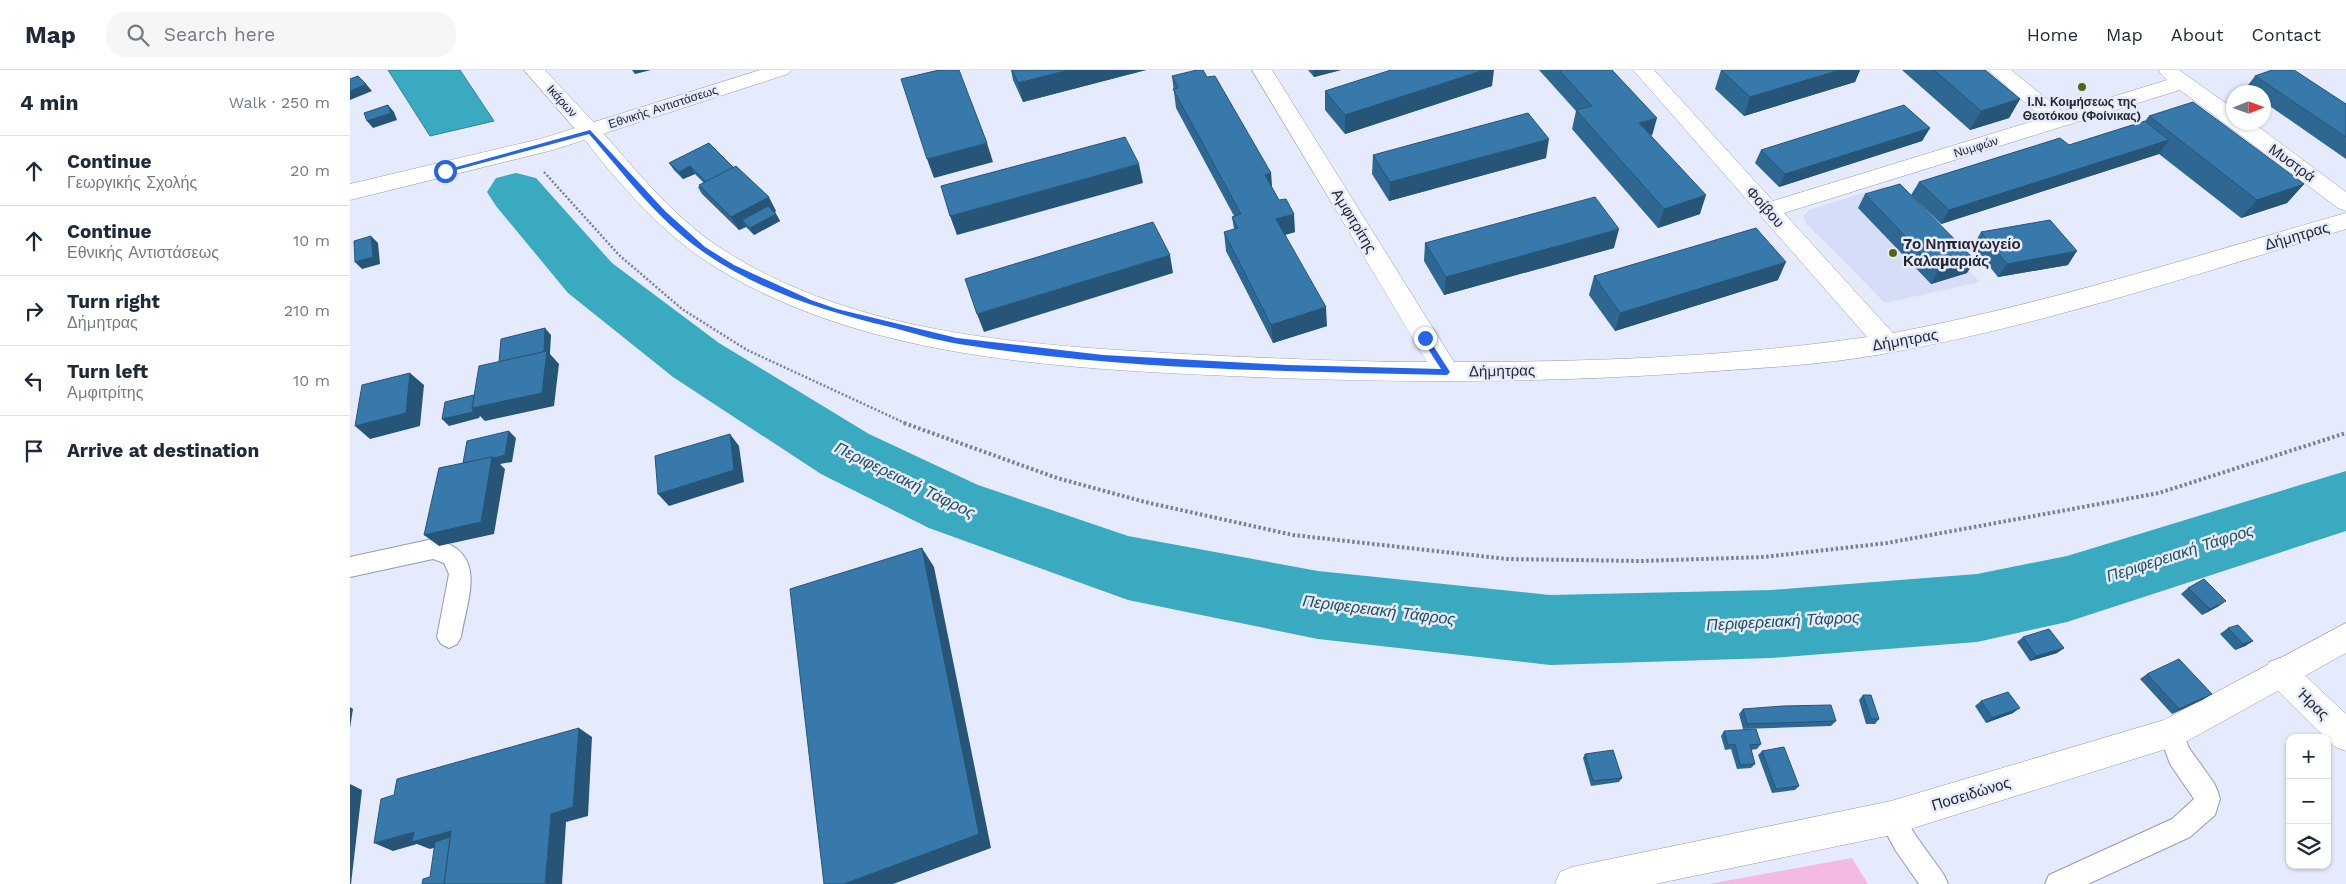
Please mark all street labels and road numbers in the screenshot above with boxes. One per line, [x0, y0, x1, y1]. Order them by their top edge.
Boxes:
street label: Ικάρων [544, 82, 580, 120]
street label: Εθνικής Αντιστάσεως [607, 83, 720, 131]
street label: Νυμφών [1952, 134, 2000, 160]
street label: Μυστρά [2265, 140, 2319, 186]
street label: Φοίβου [1742, 183, 1788, 231]
street label: Αμφιτρίτης [1328, 186, 1380, 256]
street label: Δήμητρας [2263, 218, 2331, 254]
street label: Δήμητρας [1871, 325, 1939, 355]
street label: Δήμητρας [1469, 361, 1535, 381]
street label: Ήρας [2293, 684, 2333, 723]
street label: Ποσειδώνος [1929, 773, 2013, 815]

